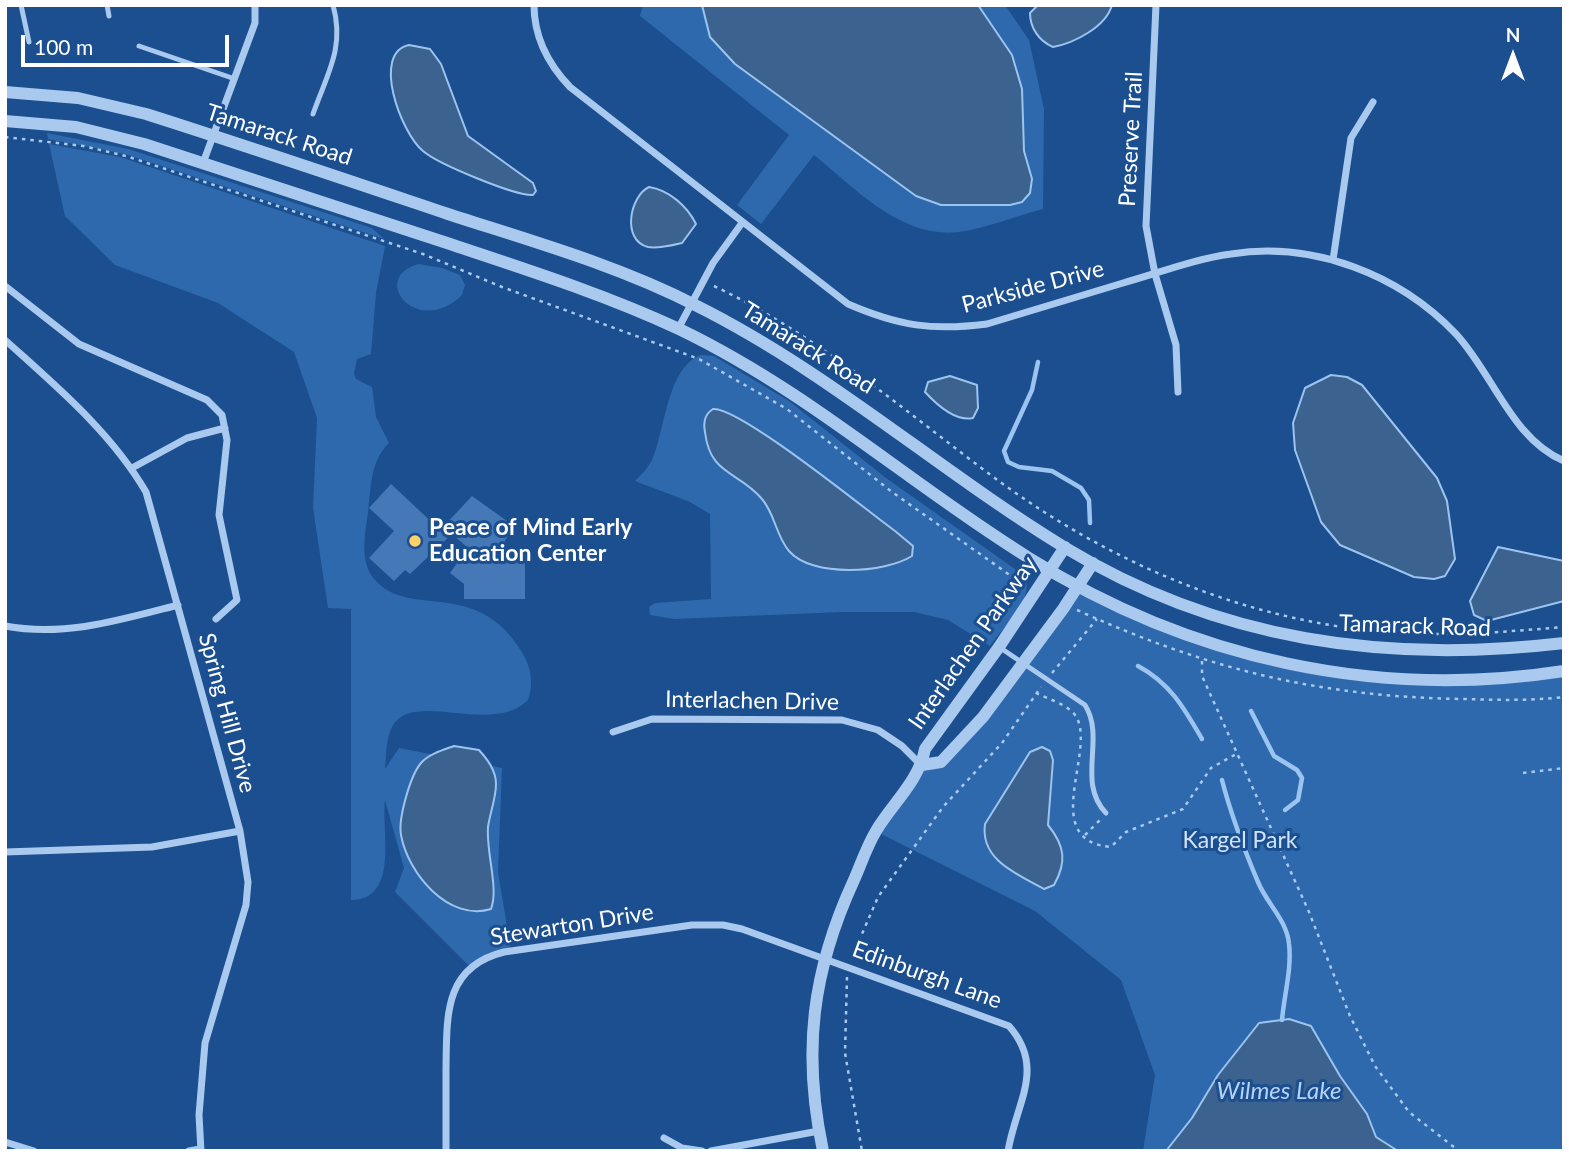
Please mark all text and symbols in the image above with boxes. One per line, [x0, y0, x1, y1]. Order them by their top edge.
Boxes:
scale bar [24, 21, 233, 65]
north arrow [1478, 21, 1548, 91]
text: N [1506, 23, 1520, 46]
text: 100 m [34, 34, 93, 59]
street label: Preserve Trail [1114, 71, 1148, 207]
street label: Tamarack Road [202, 98, 356, 172]
street label: Parkside Drive [959, 255, 1107, 319]
street label: Tamarack Road [736, 296, 880, 400]
place label: Peace of Mind Early Education Center [429, 514, 632, 568]
marker: Peace of Mind Early Education Center [407, 533, 423, 549]
street label: Interlachen Parkway [903, 551, 1043, 735]
street label: Tamarack Road [1339, 610, 1491, 642]
street label: Spring Hill Drive [192, 630, 262, 796]
street label: Interlachen Drive [665, 686, 839, 716]
park label: Kargel Park [1183, 827, 1297, 855]
street label: Stewarton Drive [489, 898, 655, 952]
street label: Edinburgh Lane [849, 935, 1005, 1015]
water label: Wilmes Lake [1217, 1077, 1341, 1105]

